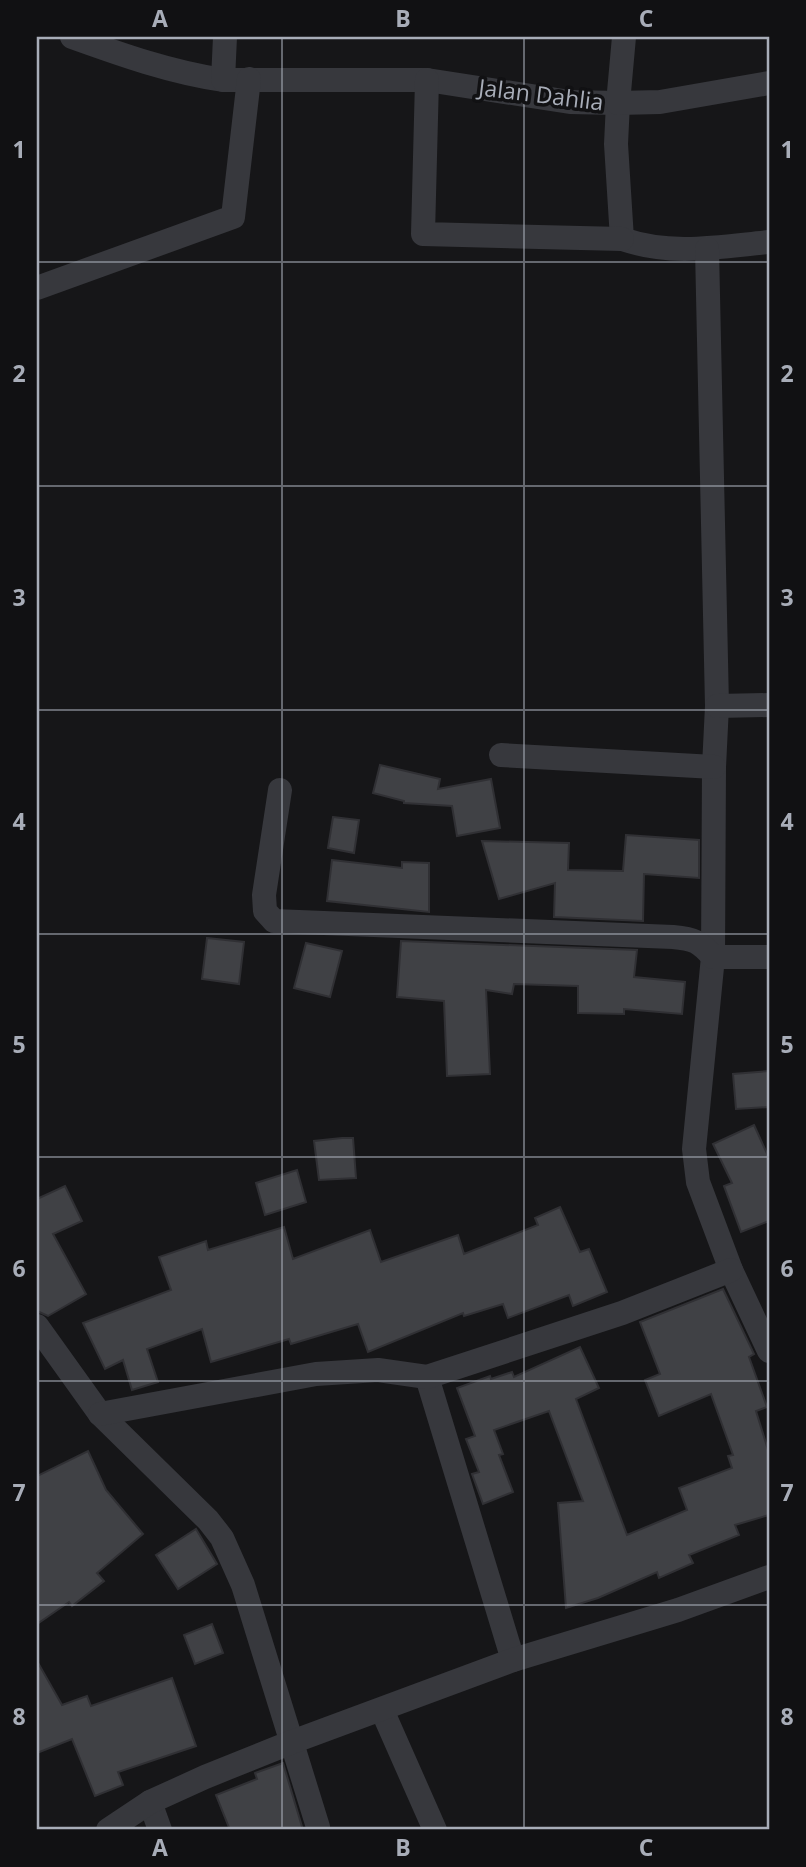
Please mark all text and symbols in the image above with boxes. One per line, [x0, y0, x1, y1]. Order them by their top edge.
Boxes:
text: A [152, 2, 168, 34]
text: B [395, 2, 411, 34]
text: C [639, 2, 653, 34]
street label: Jalan Dahlia [475, 70, 605, 118]
text: 1 [12, 133, 26, 165]
text: 1 [780, 133, 794, 165]
text: 2 [12, 357, 26, 389]
text: 2 [780, 357, 794, 389]
text: 3 [12, 581, 26, 613]
text: 3 [780, 581, 794, 613]
text: 4 [12, 805, 26, 837]
text: 4 [780, 805, 794, 837]
text: 5 [12, 1028, 26, 1060]
text: 5 [780, 1028, 794, 1060]
text: 6 [12, 1252, 26, 1284]
text: 6 [780, 1252, 794, 1284]
text: 7 [12, 1476, 26, 1508]
text: 7 [780, 1476, 794, 1508]
text: 8 [12, 1700, 26, 1732]
text: 8 [780, 1700, 794, 1732]
text: A [152, 1831, 168, 1863]
text: B [395, 1831, 411, 1863]
text: C [639, 1831, 653, 1863]

